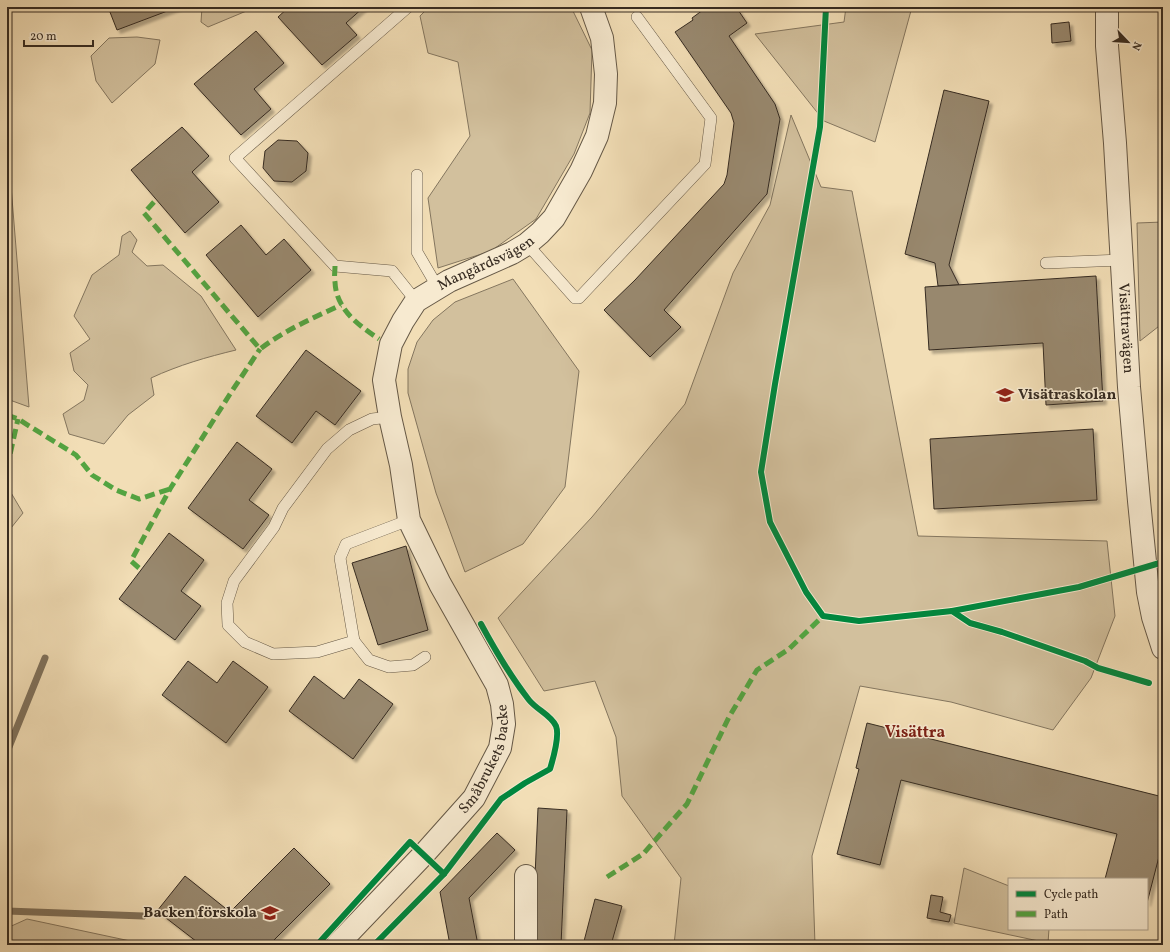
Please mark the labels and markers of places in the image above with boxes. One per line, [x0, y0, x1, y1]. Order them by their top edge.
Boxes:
school or university icon: Visätraskolan [995, 385, 1015, 405]
place label: Visätraskolan [1018, 385, 1117, 406]
place label: Backen förskola [143, 903, 257, 924]
school or university icon: Backen förskola [260, 903, 280, 923]

